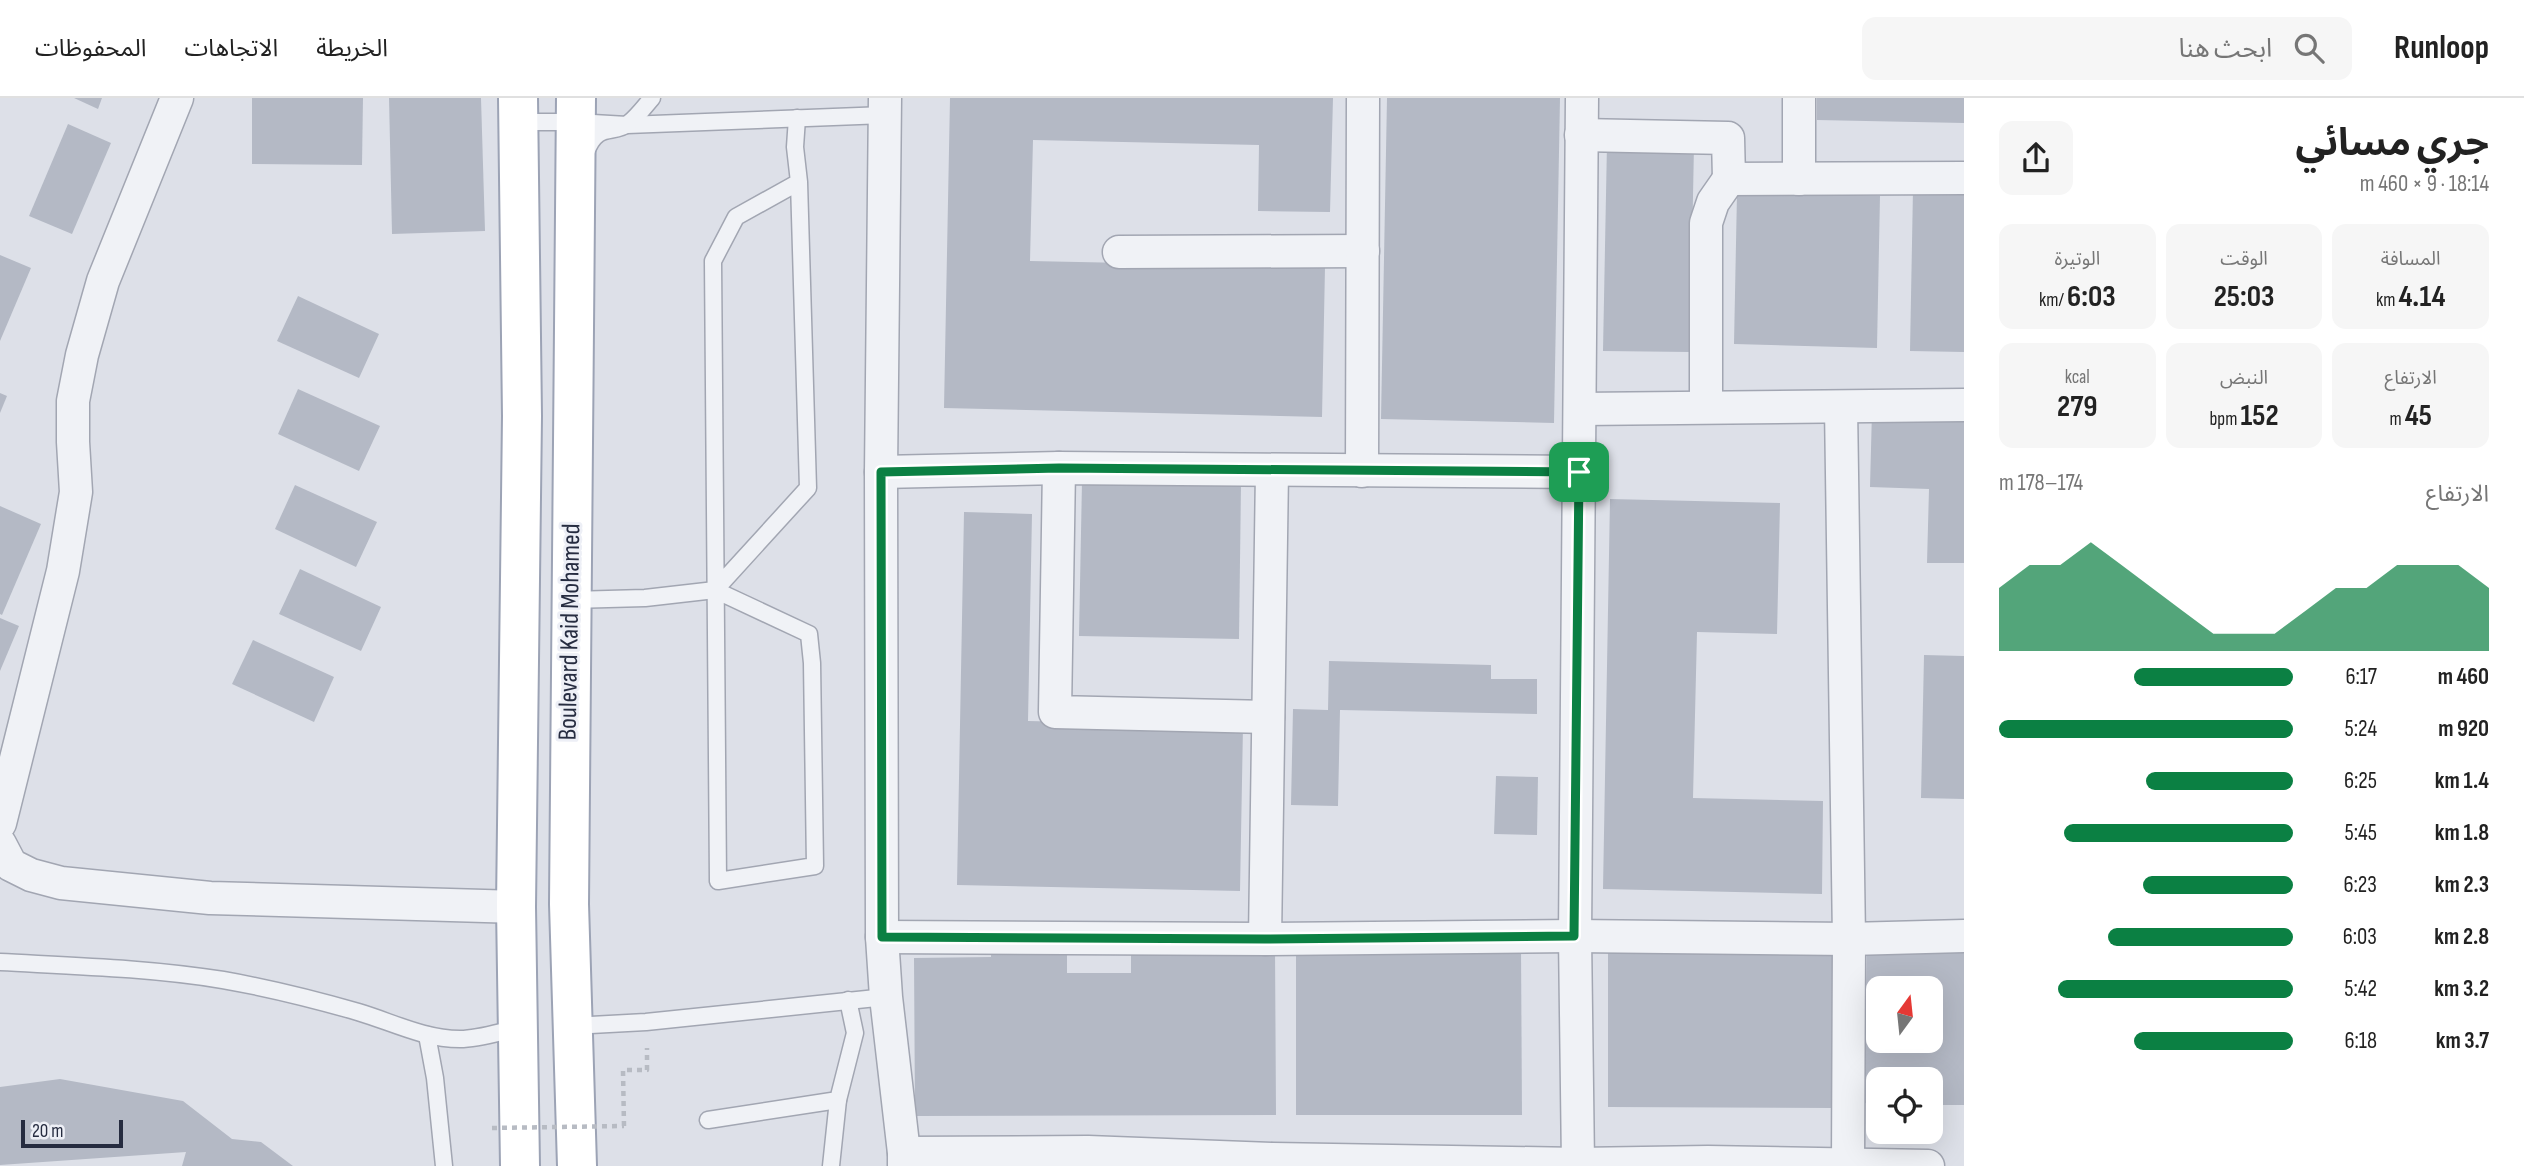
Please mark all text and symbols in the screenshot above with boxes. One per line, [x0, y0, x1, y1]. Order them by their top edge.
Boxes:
search box [1862, 17, 2352, 80]
text: Runloop [2394, 28, 2489, 68]
icon: search [2290, 29, 2328, 67]
text: المحفوظات [35, 34, 146, 63]
text: الاتجاهات [184, 34, 278, 63]
text: الخريطة [316, 34, 388, 63]
text: ابحث هنا [2178, 34, 2272, 65]
button: share [1999, 121, 2073, 195]
text: جري مسائي [2296, 121, 2489, 166]
text: 18:14 · 9 × 460 m [2360, 170, 2489, 198]
text: الوتيرة [2055, 248, 2100, 271]
text: الوقت [2220, 248, 2268, 271]
text: المسافة [2381, 248, 2441, 271]
text: 6:03 [2067, 279, 2116, 315]
text: 25:03 [2214, 279, 2274, 315]
text: 4.14 [2398, 279, 2445, 315]
text: /km [2039, 289, 2067, 312]
text: km [2376, 289, 2398, 312]
text: kcal [2065, 366, 2090, 389]
text: النبض [2220, 367, 2268, 390]
text: الارتفاع [2385, 367, 2437, 390]
text: 279 [2057, 389, 2098, 425]
text: 152 [2240, 398, 2279, 434]
text: 45 [2405, 398, 2432, 434]
text: bpm [2209, 408, 2240, 431]
text: m [2389, 408, 2405, 431]
pin [1549, 442, 1609, 502]
icon: arrive [1560, 453, 1598, 491]
text: 174–178 m [1999, 469, 2083, 497]
text: الارتفاع [2426, 480, 2489, 508]
street label: Boulevard Kaid Mohamed [553, 523, 587, 741]
text: 6:17 [2345, 663, 2377, 691]
text: 460 m [2438, 663, 2489, 691]
text: 5:24 [2344, 715, 2377, 743]
text: 920 m [2438, 715, 2489, 743]
text: 6:25 [2344, 767, 2377, 795]
text: 1.4 km [2435, 767, 2489, 795]
text: 5:45 [2345, 819, 2377, 847]
text: 1.8 km [2435, 819, 2489, 847]
text: 6:23 [2343, 871, 2377, 899]
text: 2.3 km [2435, 871, 2489, 899]
text: 6:03 [2343, 923, 2377, 951]
text: 2.8 km [2434, 923, 2489, 951]
text: 5:42 [2344, 975, 2377, 1003]
text: 3.2 km [2434, 975, 2489, 1003]
north arrow [1866, 976, 1942, 1054]
map controls [1866, 976, 1943, 1144]
text: 6:18 [2344, 1027, 2377, 1055]
text: 3.7 km [2436, 1027, 2489, 1055]
button: locate [1866, 1067, 1943, 1144]
scale bar [21, 1117, 122, 1149]
text: 20 m [32, 1120, 64, 1143]

